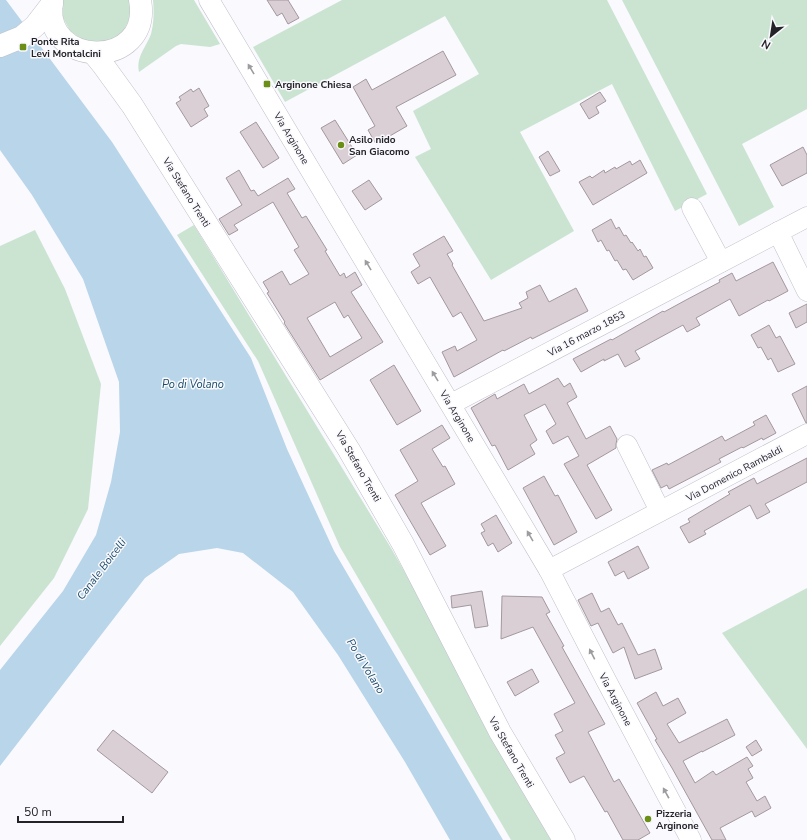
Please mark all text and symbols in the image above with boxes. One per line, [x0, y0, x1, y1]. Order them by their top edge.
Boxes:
north arrow [751, 16, 791, 56]
place label: Ponte Rita Levi Montalcini [31, 35, 101, 61]
text: N [759, 36, 774, 53]
marker: Ponte Rita Levi Montalcini [18, 42, 28, 52]
one-way arrow [247, 63, 254, 75]
place label: Arginone Chiesa [275, 78, 351, 92]
marker: Arginone Chiesa [262, 79, 272, 89]
street label: Via Arginone [270, 109, 312, 167]
place label: Asilo nido San Giacomo [349, 133, 410, 159]
marker: Asilo nido San Giacomo [336, 140, 346, 150]
street label: Via Stefano Trenti [158, 154, 213, 230]
one-way arrow [364, 259, 371, 271]
street label: Via 16 marzo 1853 [544, 308, 628, 361]
one-way arrow [431, 370, 438, 382]
water label: Po di Volano [162, 377, 224, 392]
street label: Via Arginone [436, 387, 478, 445]
street label: Via Stefano Trenti [332, 428, 384, 505]
street label: Via Domenico Rambaldi [683, 443, 785, 506]
one-way arrow [526, 530, 533, 542]
water label: Canale Boicelli [73, 535, 130, 603]
water label: Po di Volano [343, 636, 388, 697]
one-way arrow [589, 648, 596, 659]
street label: Via Arginone [595, 670, 635, 728]
street label: Via Stefano Trenti [485, 714, 537, 791]
one-way arrow [663, 788, 669, 799]
scale bar [18, 798, 123, 824]
text: 50 m [24, 804, 52, 820]
place label: Pizzeria Arginone [656, 807, 699, 833]
marker: Pizzeria Arginone [643, 814, 653, 824]

